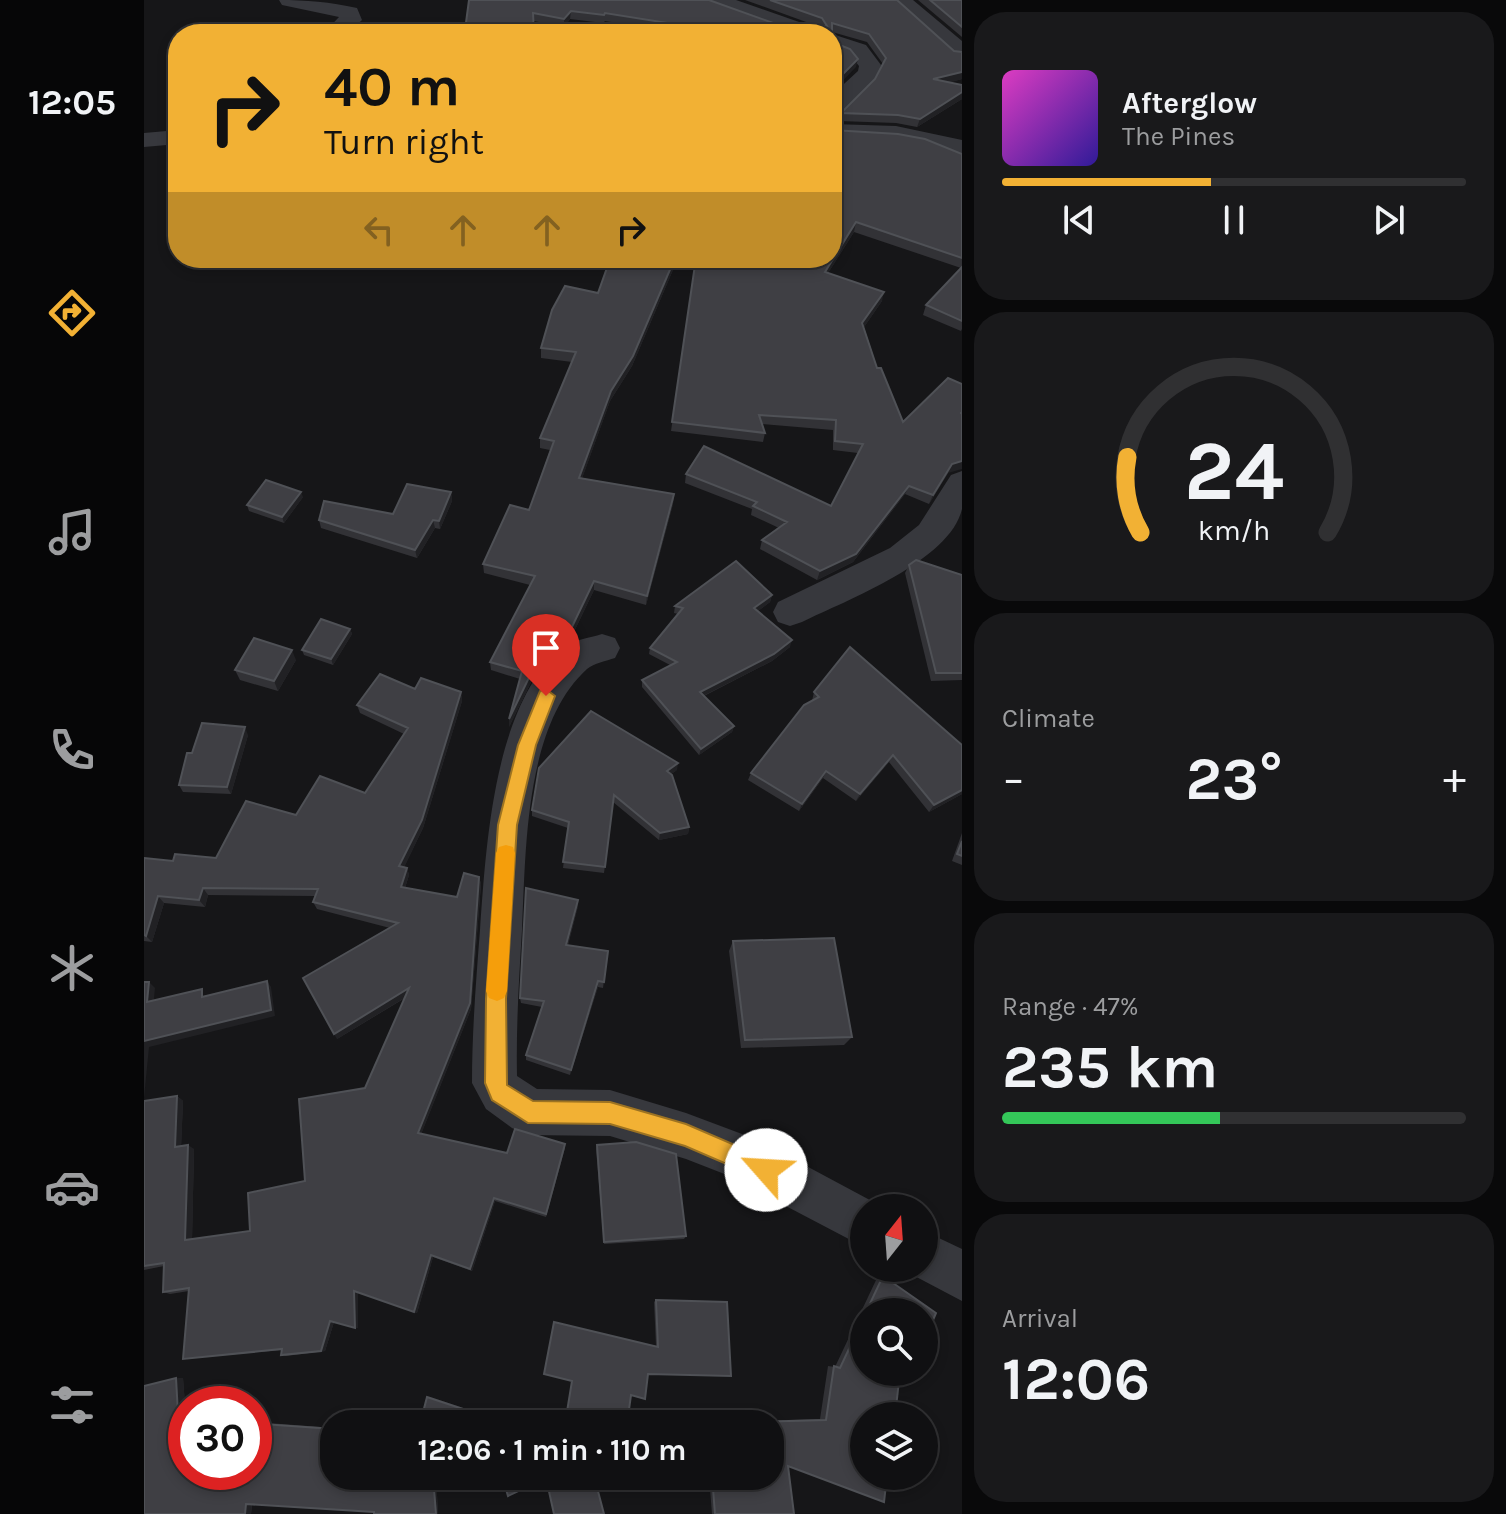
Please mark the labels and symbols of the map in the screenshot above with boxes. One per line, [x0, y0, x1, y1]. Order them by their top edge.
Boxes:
pin [512, 614, 580, 696]
position arrow [724, 1128, 808, 1212]
north arrow [850, 1194, 938, 1282]
speed limit sign: 30 [168, 1386, 272, 1490]

